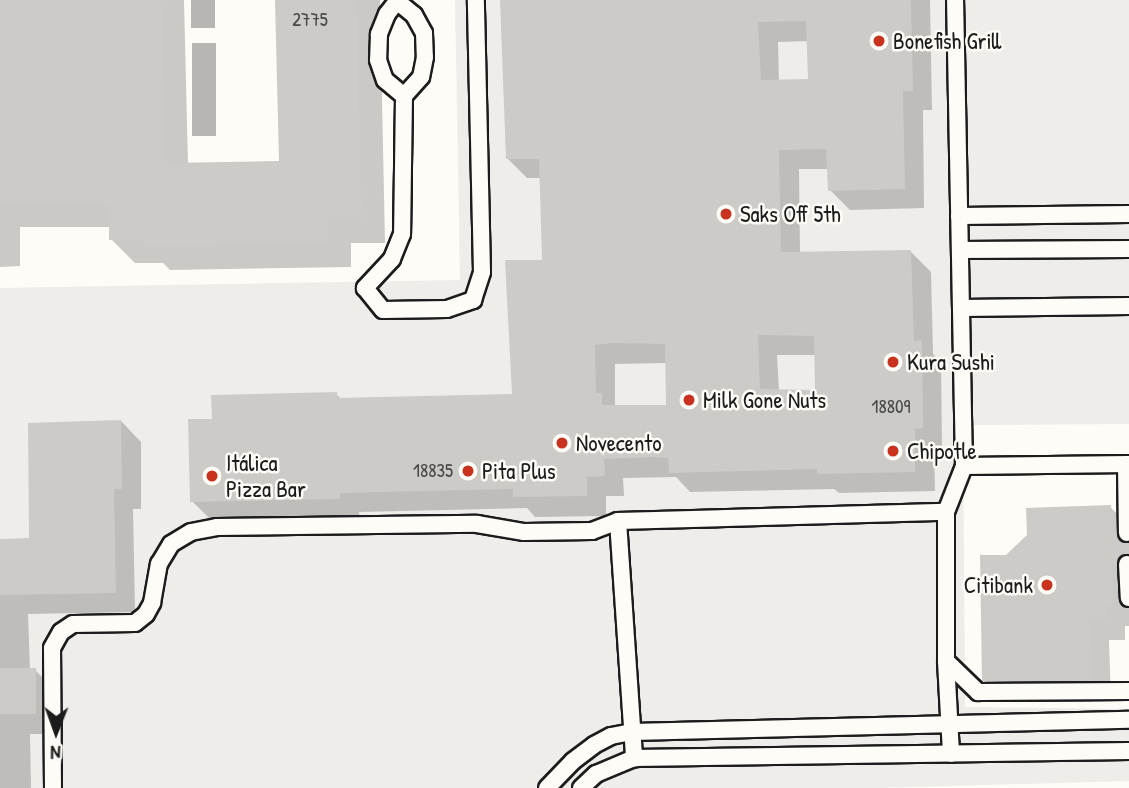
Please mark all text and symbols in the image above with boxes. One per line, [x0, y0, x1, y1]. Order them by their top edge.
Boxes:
house number: 2775 [292, 9, 328, 31]
place label: Bonefish Grill [893, 27, 1001, 55]
marker: Bonefish Grill [871, 33, 887, 49]
place label: Saks Off 5th [740, 200, 841, 228]
marker: Saks Off 5th [718, 206, 734, 222]
place label: Kura Sushi [907, 348, 995, 376]
marker: Kura Sushi [885, 354, 901, 370]
place label: Milk Gone Nuts [703, 386, 826, 414]
marker: Milk Gone Nuts [681, 392, 697, 408]
house number: 18809 [872, 396, 910, 418]
place label: Novecento [576, 429, 662, 457]
marker: Novecento [554, 435, 570, 451]
place label: Chipotle [907, 437, 977, 465]
marker: Chipotle [885, 443, 901, 459]
place label: Itálica Pizza Bar [226, 449, 306, 503]
place label: Pita Plus [482, 457, 556, 485]
house number: 18835 [413, 460, 453, 482]
marker: Pita Plus [460, 463, 476, 479]
marker: Itálica Pizza Bar [204, 468, 220, 484]
place label: Citibank [964, 571, 1033, 599]
marker: Citibank [1039, 577, 1055, 593]
north arrow [21, 697, 91, 767]
text: N [50, 740, 61, 766]

